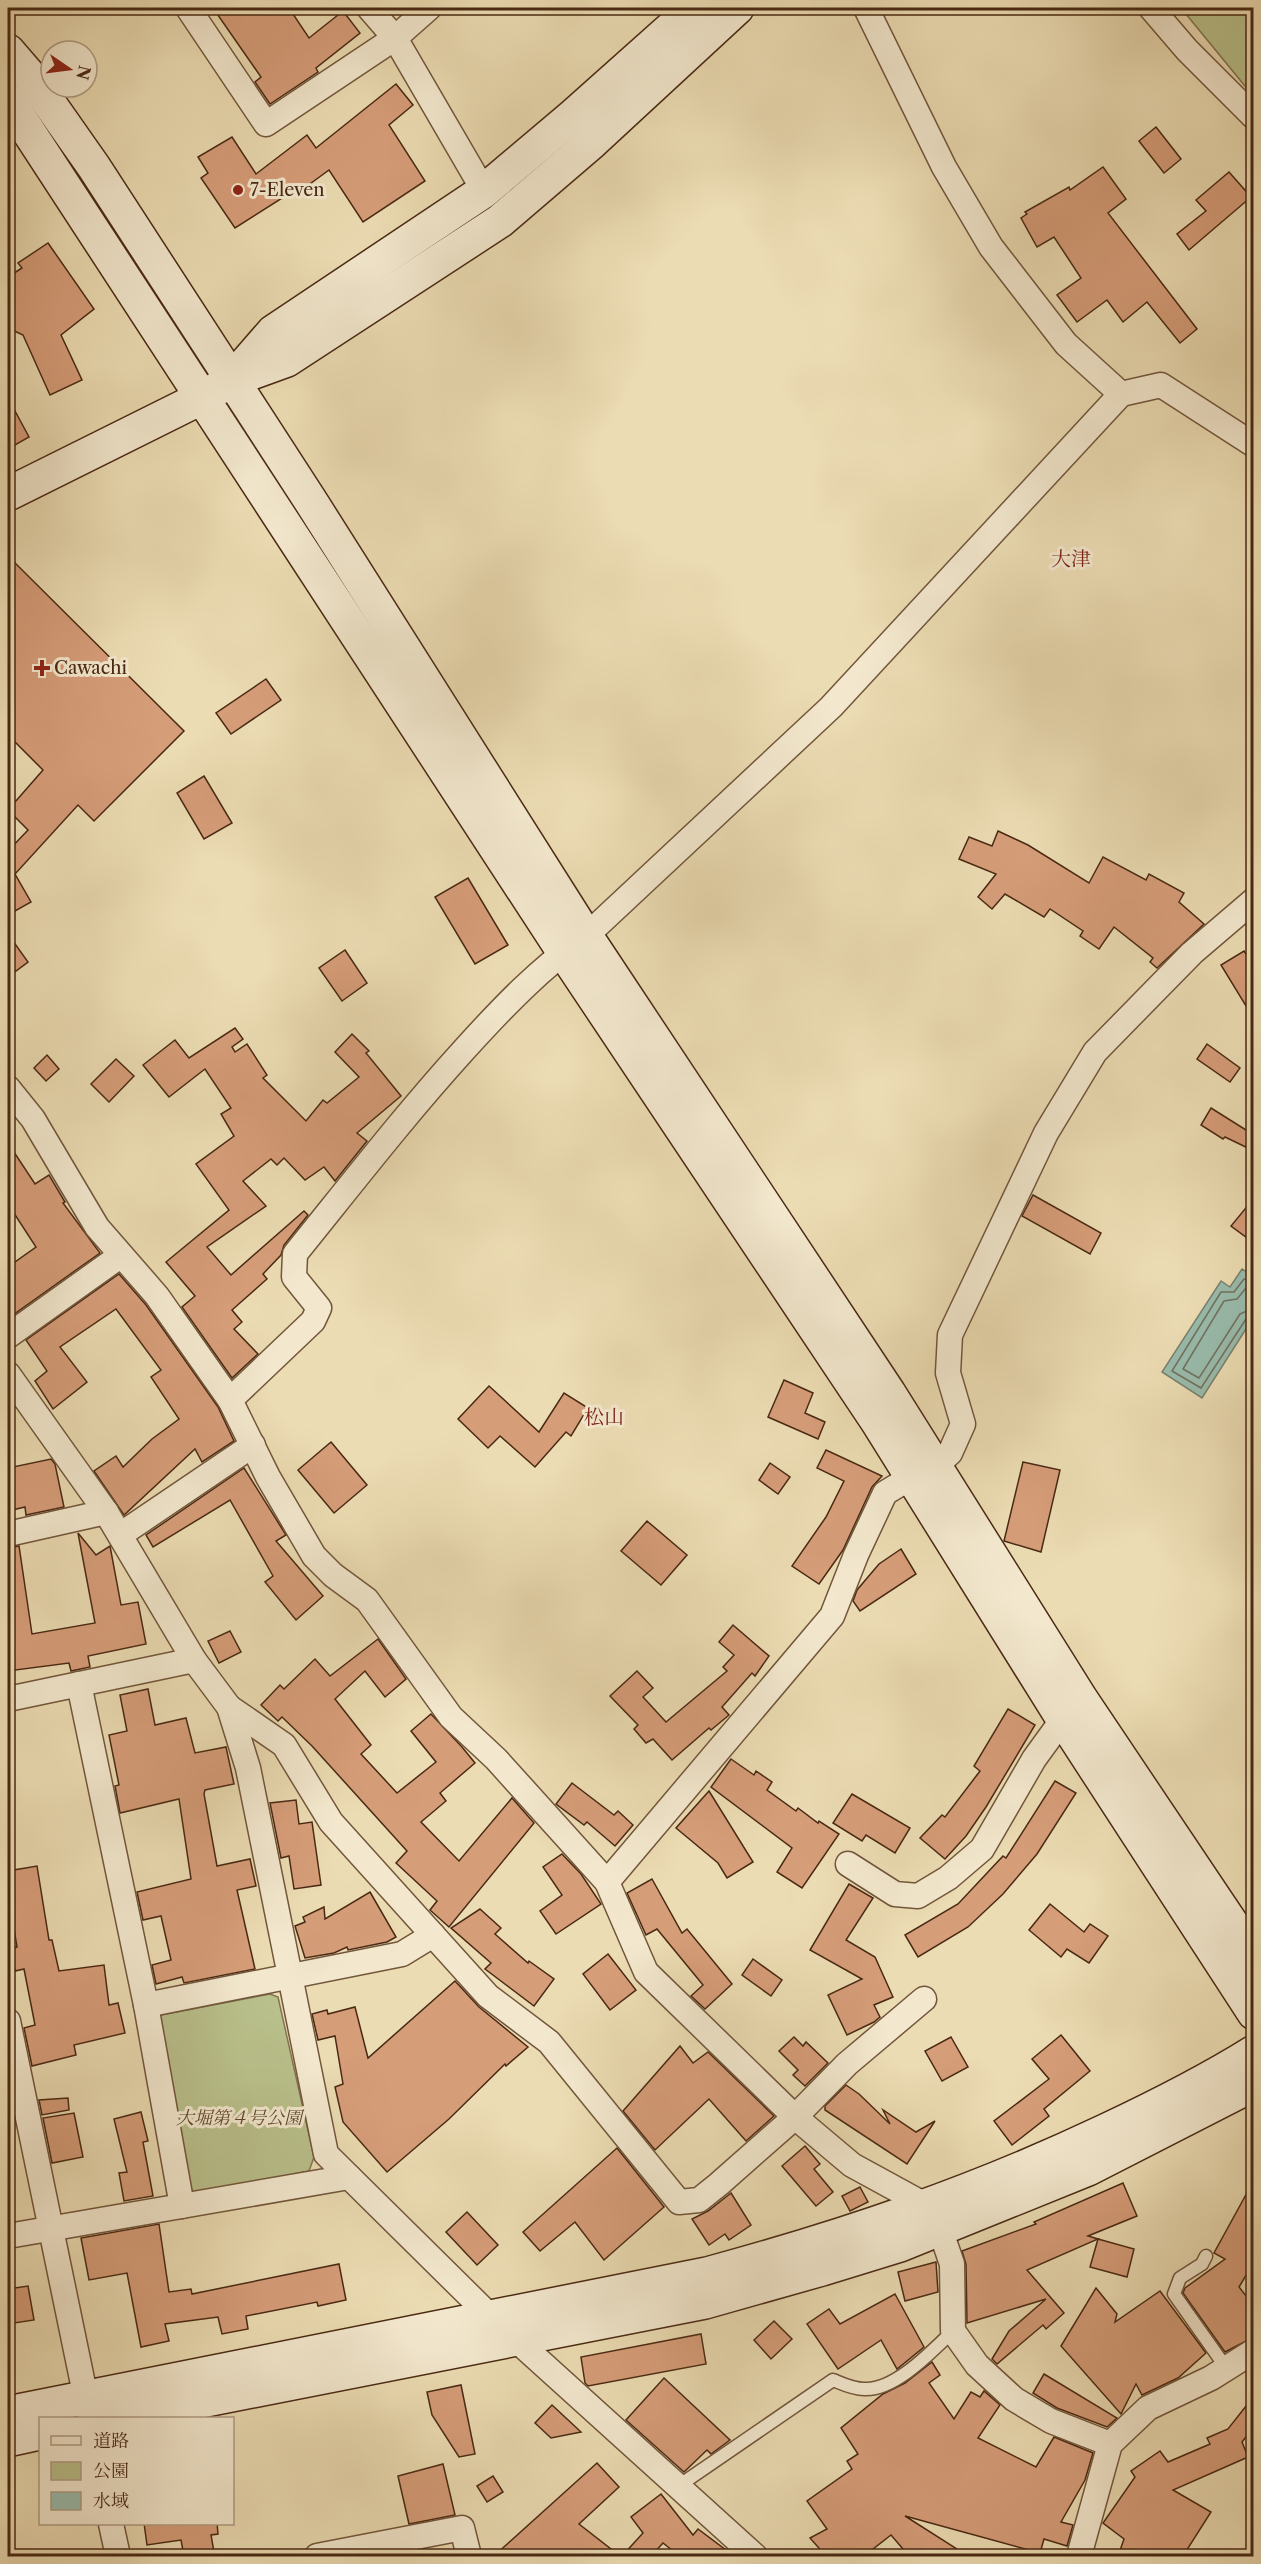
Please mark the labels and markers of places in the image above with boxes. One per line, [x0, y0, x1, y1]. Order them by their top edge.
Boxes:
place label: 7-Eleven [250, 179, 325, 201]
marker: 7-Eleven [231, 183, 245, 197]
place label: Cawachi [54, 657, 127, 679]
marker: Cawachi [35, 661, 49, 675]

